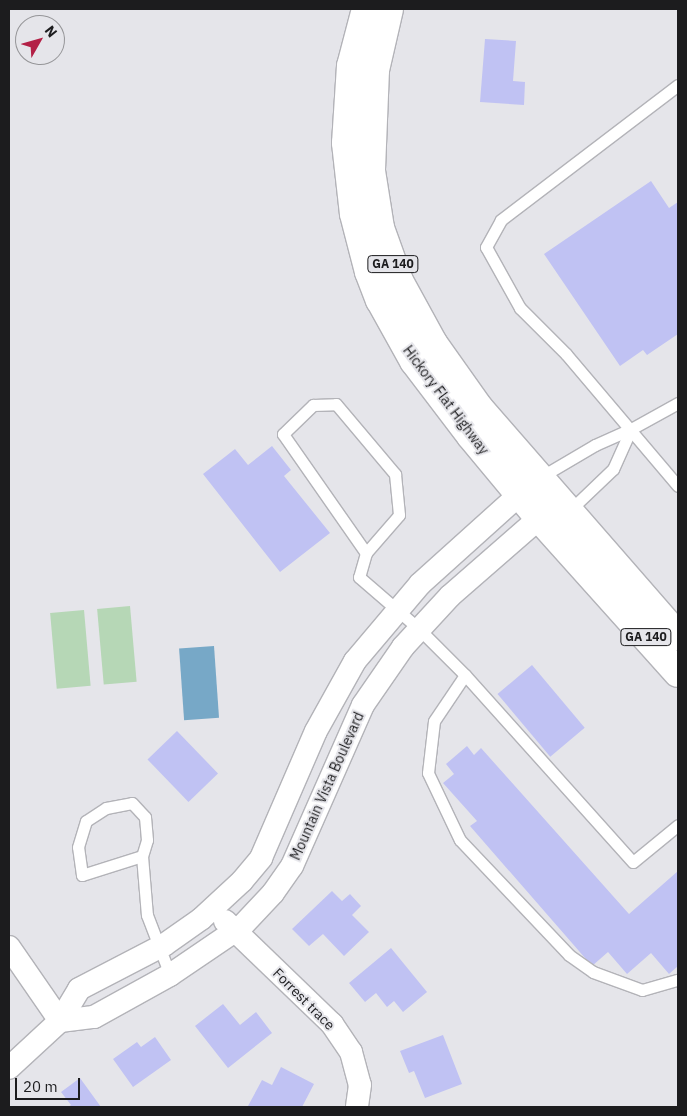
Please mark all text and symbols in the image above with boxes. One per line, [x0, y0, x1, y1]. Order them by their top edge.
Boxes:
north arrow [15, 15, 65, 65]
text: N [41, 22, 61, 41]
road number: GA 140 [367, 254, 419, 274]
street label: Hickory Flat Highway [400, 342, 492, 458]
road number: GA 140 [620, 628, 672, 646]
street label: Mountain Vista Boulevard [287, 709, 367, 863]
street label: Forrest trace [270, 965, 338, 1033]
scale bar [18, 1068, 82, 1100]
text: 20 m [23, 1077, 58, 1096]

